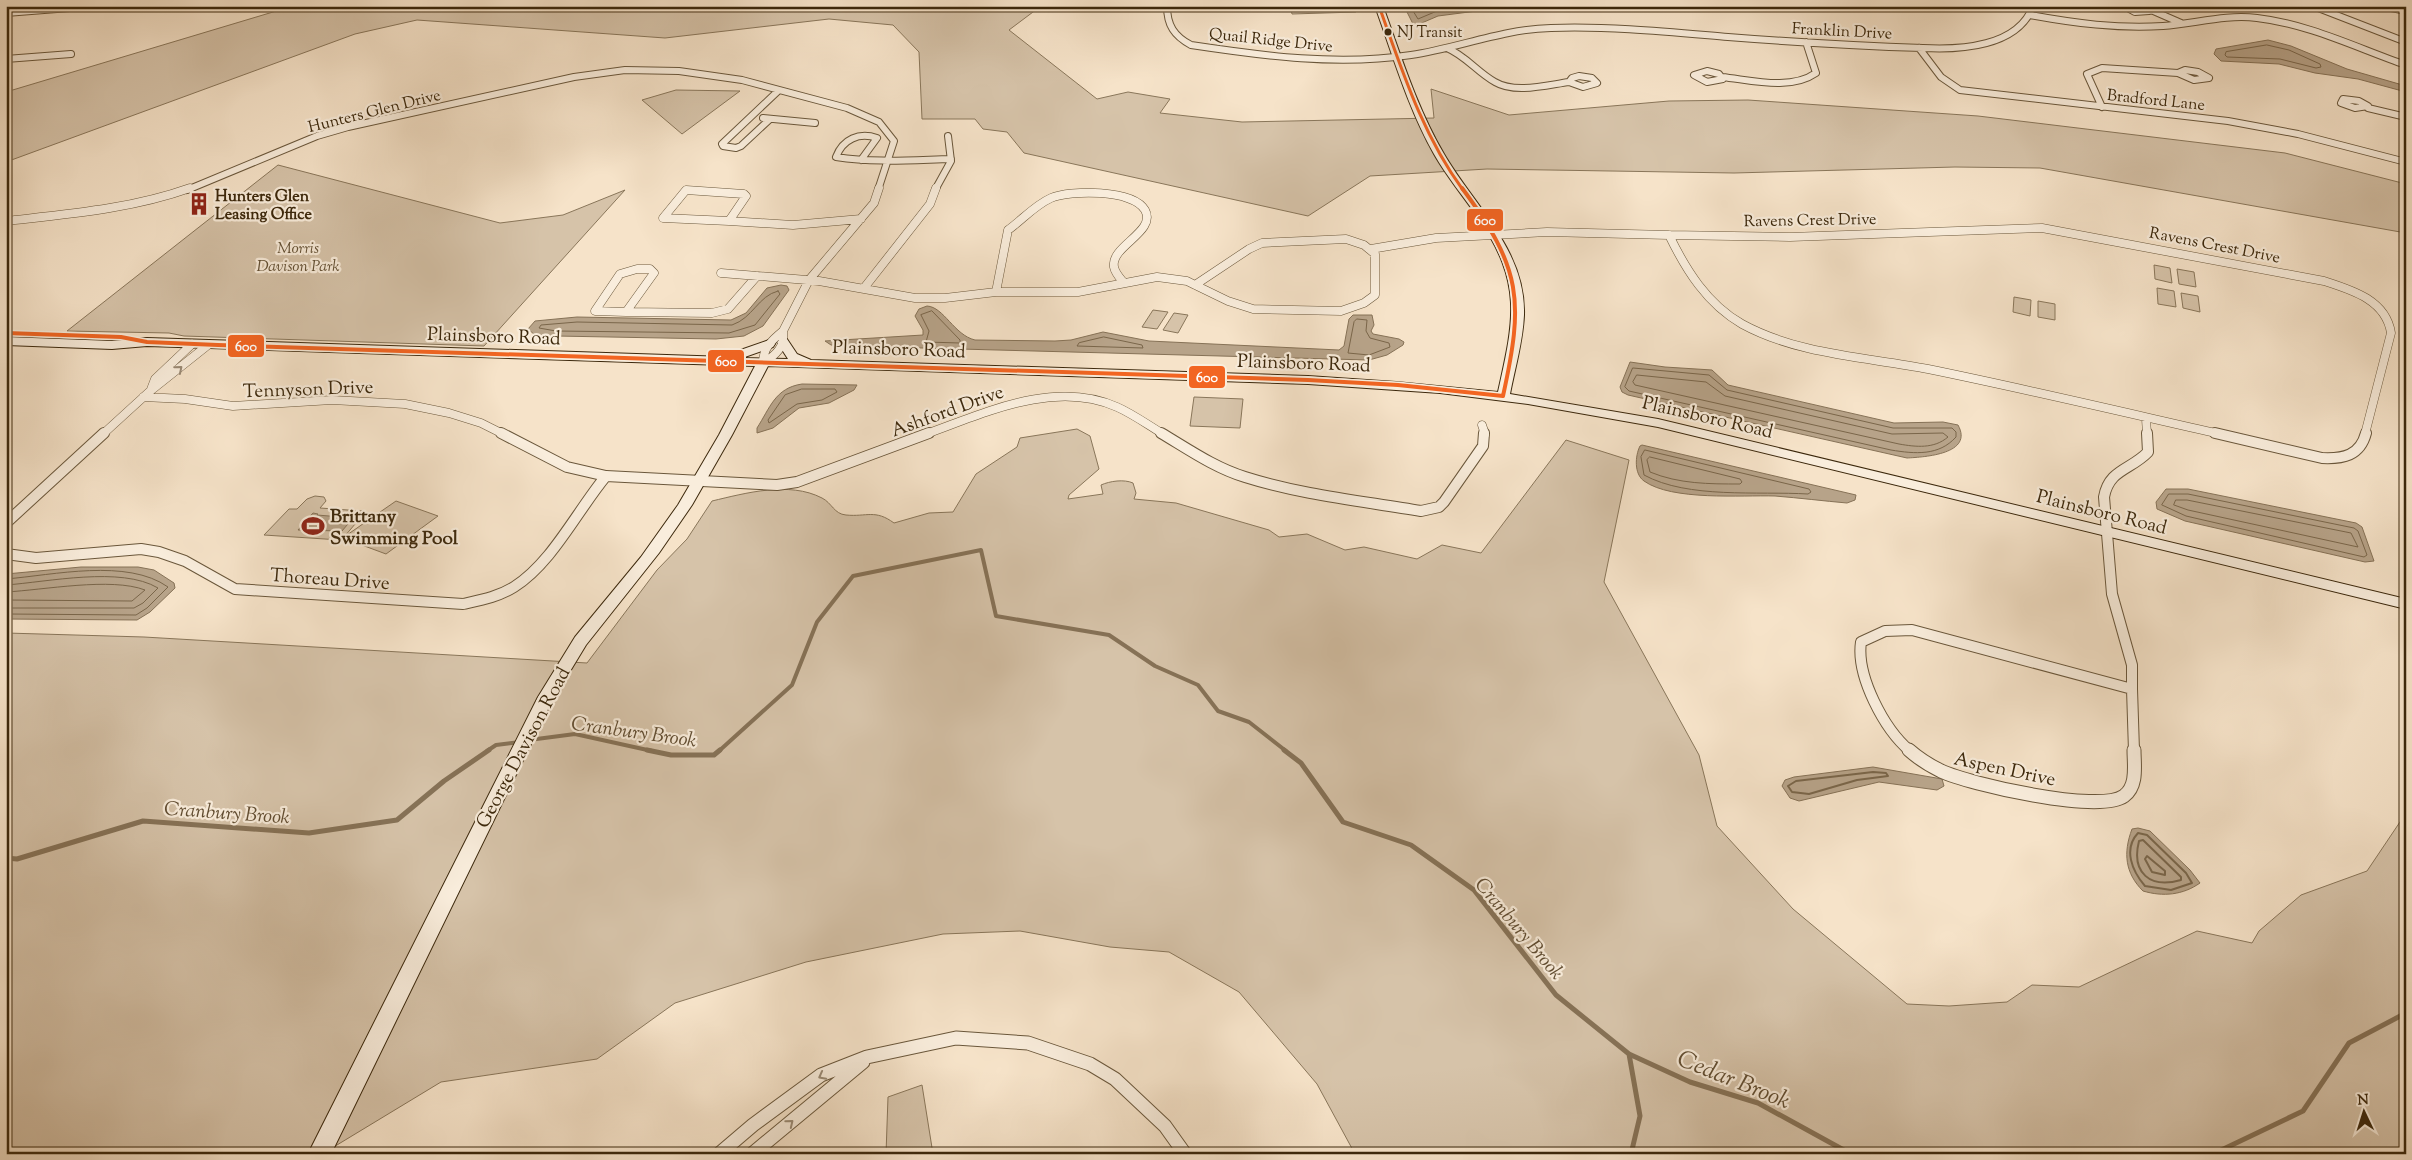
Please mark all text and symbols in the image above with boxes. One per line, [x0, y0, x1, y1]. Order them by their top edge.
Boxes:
street label: Franklin Drive [1791, 18, 1893, 47]
place label: NJ Transit [1397, 23, 1462, 44]
street label: Quail Ridge Drive [1208, 24, 1334, 59]
marker: NJ Transit [1383, 27, 1393, 37]
street label: Hunters Glen Drive [306, 85, 443, 140]
street label: Bradford Lane [2106, 85, 2206, 118]
place label: Hunters Glen Leasing Office [215, 186, 313, 227]
building icon: Hunters Glen Leasing Office [186, 191, 212, 217]
line badge: 600 [1466, 208, 1504, 232]
street label: Ravens Crest Drive [1743, 209, 1877, 234]
text: 600 [1474, 212, 1496, 232]
street label: Ravens Crest Drive [2147, 222, 2282, 270]
park label: Morris Davison Park [256, 238, 340, 279]
street label: Plainsboro Road [427, 322, 561, 353]
line badge: 600 [227, 334, 265, 358]
street label: Plainsboro Road [832, 335, 966, 366]
text: 600 [235, 338, 257, 358]
line badge: 600 [707, 349, 745, 373]
street label: Plainsboro Road [1237, 349, 1371, 380]
text: 600 [715, 353, 737, 373]
line badge: 600 [1188, 365, 1226, 389]
one-way arrow [174, 366, 183, 375]
text: 600 [1196, 369, 1218, 389]
street label: Tennyson Drive [242, 375, 374, 406]
street label: Ashford Drive [888, 379, 1008, 445]
street label: Plainsboro Road [1639, 390, 1776, 447]
street label: Plainsboro Road [2033, 484, 2170, 543]
place label: Brittany Swimming Pool [330, 504, 459, 553]
sports icon: Brittany Swimming Pool [300, 513, 326, 539]
street label: Thoreau Drive [269, 563, 391, 598]
street label: George Davison Road [470, 663, 578, 833]
water label: Cranbury Brook [569, 710, 698, 757]
street label: Aspen Drive [1951, 747, 2058, 794]
water label: Cranbury Brook [163, 796, 291, 833]
water label: Cranbury Brook [1466, 872, 1570, 987]
water label: Cedar Brook [1672, 1043, 1795, 1119]
one-way arrow [819, 1070, 828, 1080]
north arrow [2340, 1088, 2390, 1138]
text: N [2357, 1091, 2370, 1111]
one-way arrow [784, 1121, 793, 1129]

